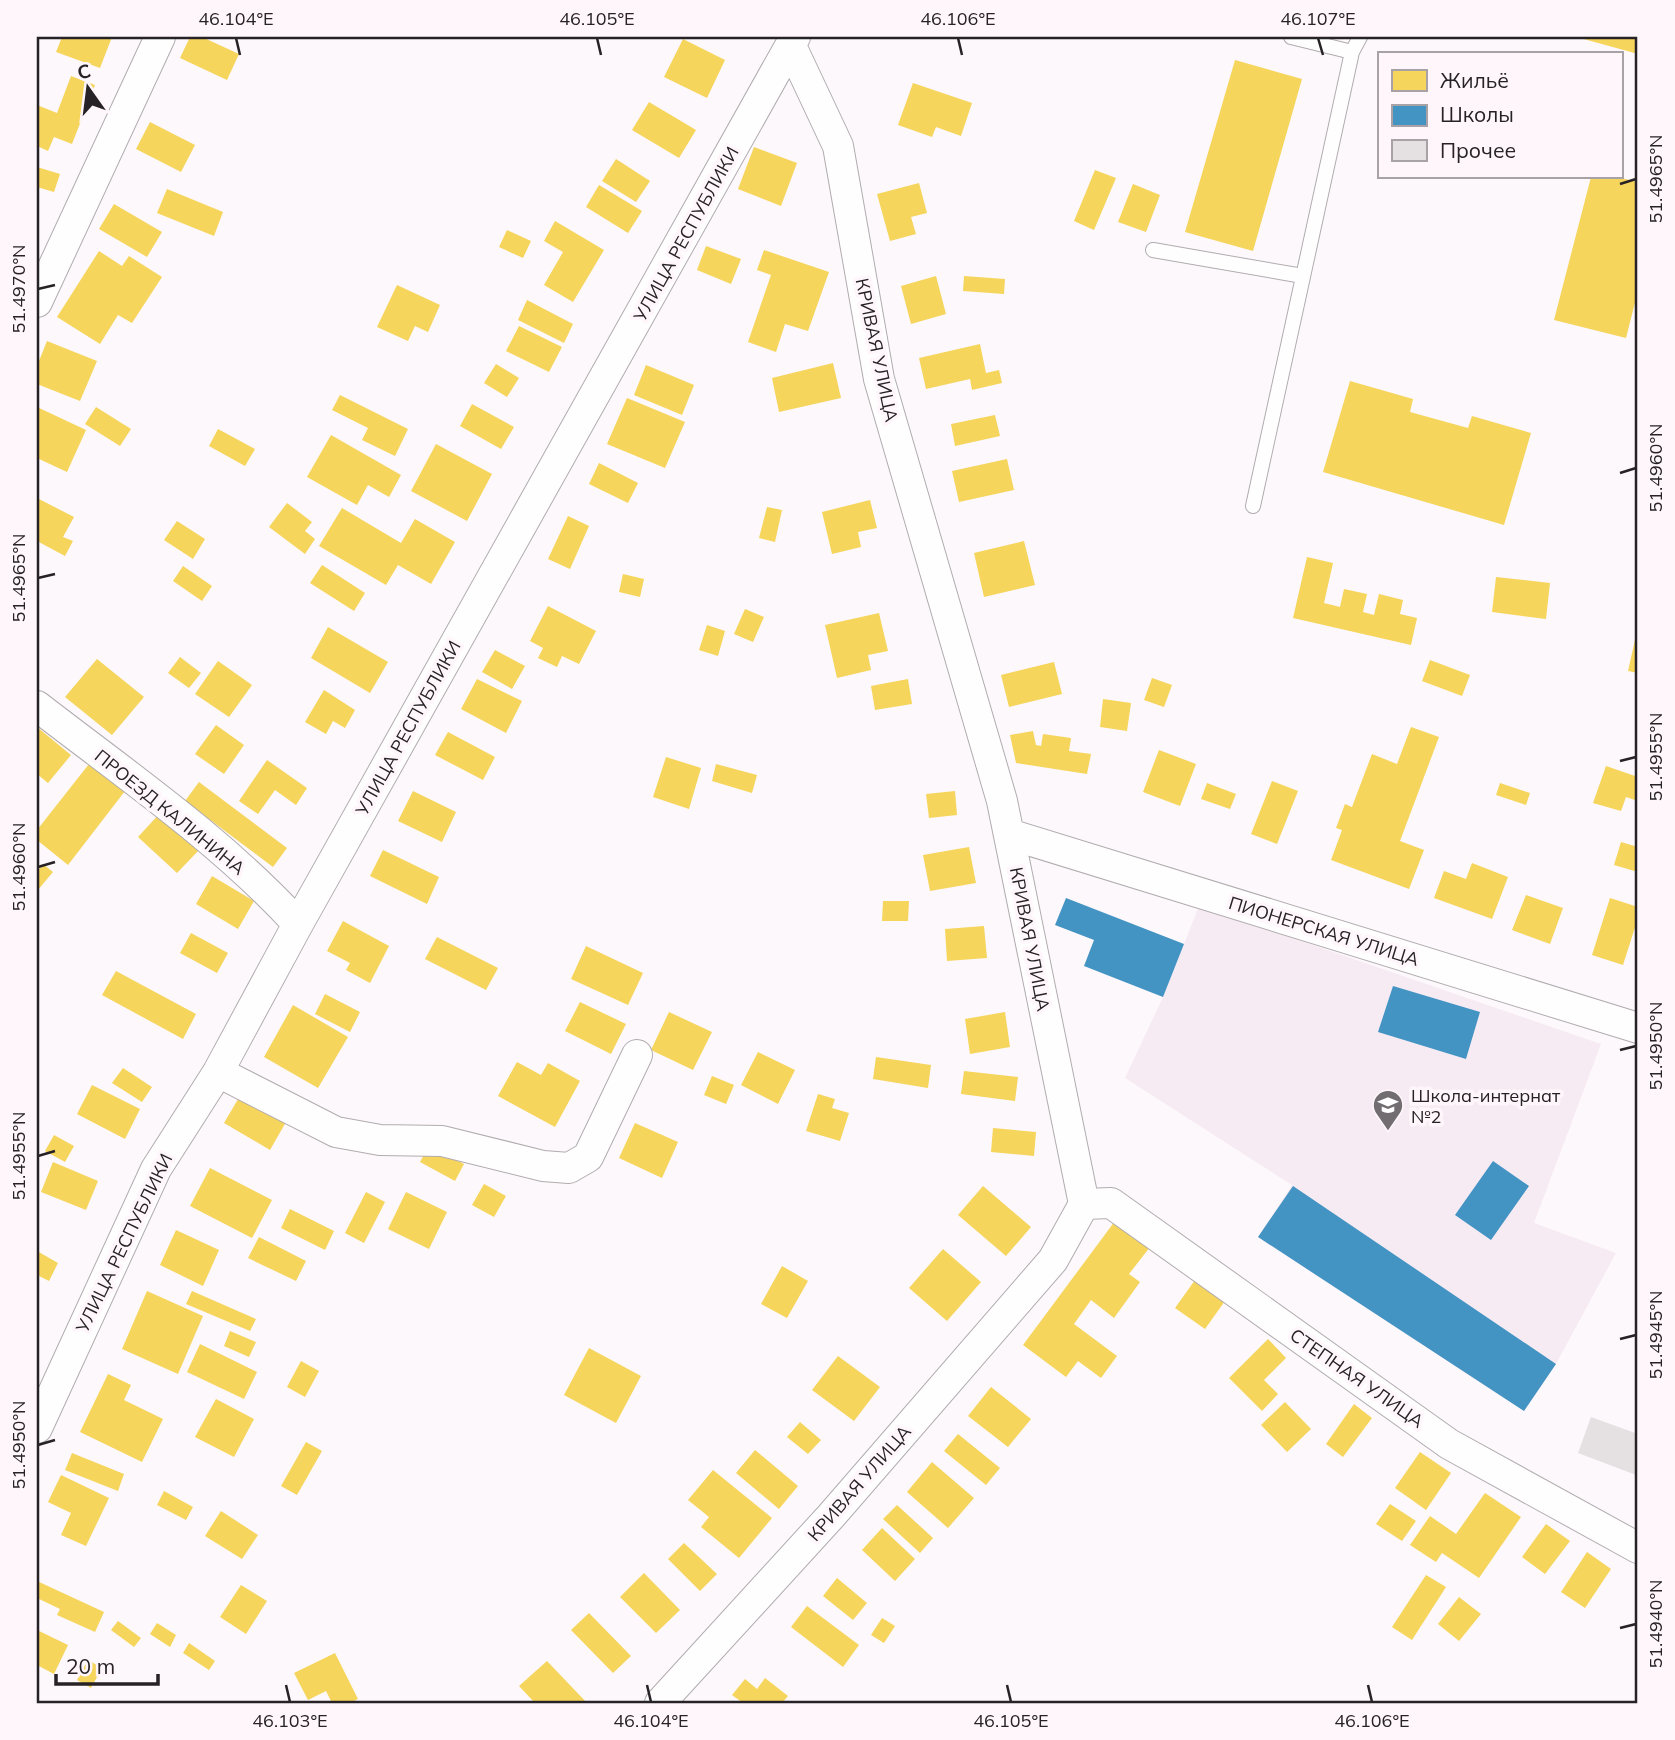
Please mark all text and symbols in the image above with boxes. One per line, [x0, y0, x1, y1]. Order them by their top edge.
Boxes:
text: 46.104°E [198, 7, 274, 30]
text: 46.105°E [559, 7, 635, 30]
text: 46.106°E [920, 7, 996, 30]
text: 46.107°E [1280, 7, 1356, 30]
north arrow [52, 52, 122, 122]
legend [1378, 52, 1622, 178]
text: С [75, 58, 93, 85]
text: Жильё [1440, 67, 1509, 93]
text: Школы [1440, 101, 1514, 127]
text: 51.4965°N [1644, 134, 1667, 224]
text: Прочее [1440, 137, 1516, 163]
street label: УЛИЦА РЕСПУБЛИКИ [628, 143, 744, 326]
text: 51.4970°N [7, 244, 30, 334]
street label: КРИВАЯ УЛИЦА [851, 276, 903, 424]
text: 51.4960°N [1644, 423, 1667, 513]
text: 51.4965°N [7, 533, 30, 623]
street label: УЛИЦА РЕСПУБЛИКИ [350, 637, 466, 820]
text: 51.4955°N [1644, 712, 1667, 802]
street label: ПРОЕЗД КАЛИНИНА [90, 744, 250, 880]
text: 51.4960°N [7, 822, 30, 912]
street label: КРИВАЯ УЛИЦА [1005, 865, 1055, 1013]
street label: ПИОНЕРСКАЯ УЛИЦА [1226, 891, 1422, 971]
text: 51.4950°N [1644, 1001, 1667, 1091]
place label: Школа-интернат №2 [1411, 1084, 1561, 1128]
school or university icon: Школа-интернат №2 [1371, 1088, 1405, 1132]
text: 51.4955°N [7, 1111, 30, 1201]
street label: УЛИЦА РЕСПУБЛИКИ [70, 1150, 177, 1337]
text: 51.4945°N [1644, 1290, 1667, 1380]
street label: СТЕПНАЯ УЛИЦА [1286, 1323, 1428, 1433]
text: 51.4950°N [7, 1400, 30, 1490]
street label: КРИВАЯ УЛИЦА [802, 1420, 916, 1546]
text: 51.4940°N [1644, 1579, 1667, 1669]
scale bar [56, 1642, 158, 1686]
text: 20 m [66, 1653, 115, 1679]
text: 46.103°E [252, 1709, 328, 1732]
text: 46.104°E [613, 1709, 689, 1732]
text: 46.105°E [973, 1709, 1049, 1732]
text: 46.106°E [1334, 1709, 1410, 1732]

